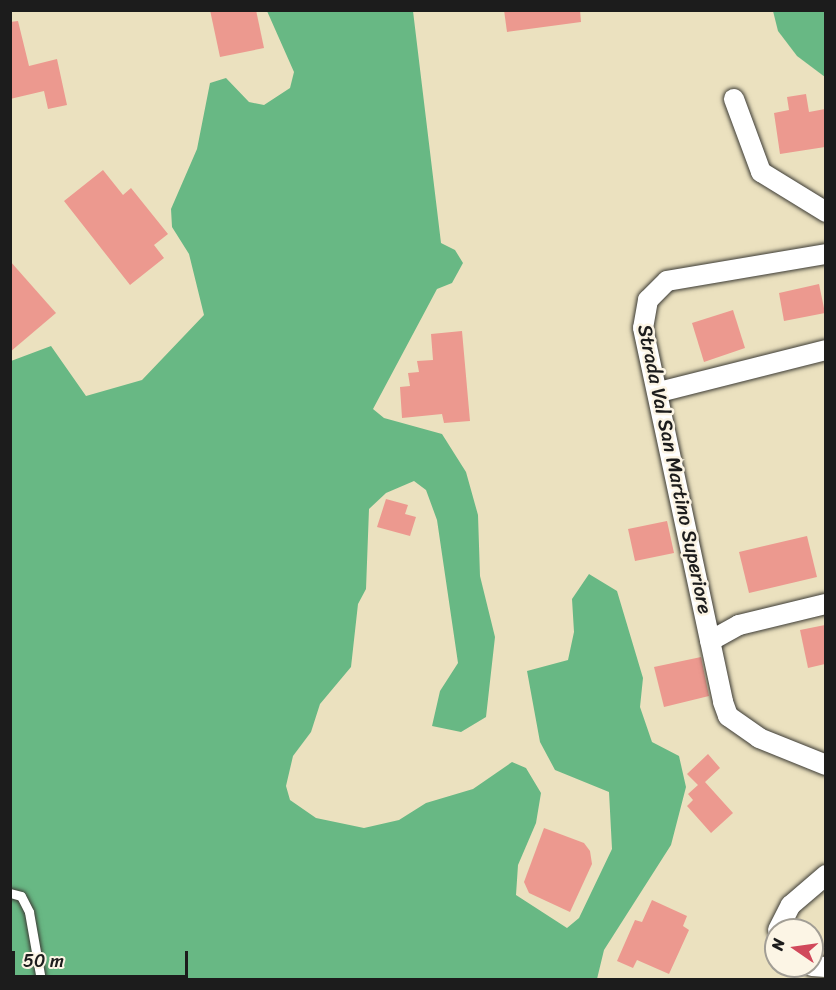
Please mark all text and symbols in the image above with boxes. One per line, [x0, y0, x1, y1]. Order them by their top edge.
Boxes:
street label: Strada Val San Martino Superiore [632, 321, 718, 617]
north arrow [764, 918, 824, 978]
text: N [763, 936, 793, 953]
scale bar [15, 939, 190, 977]
text: 50 m [23, 945, 64, 977]

